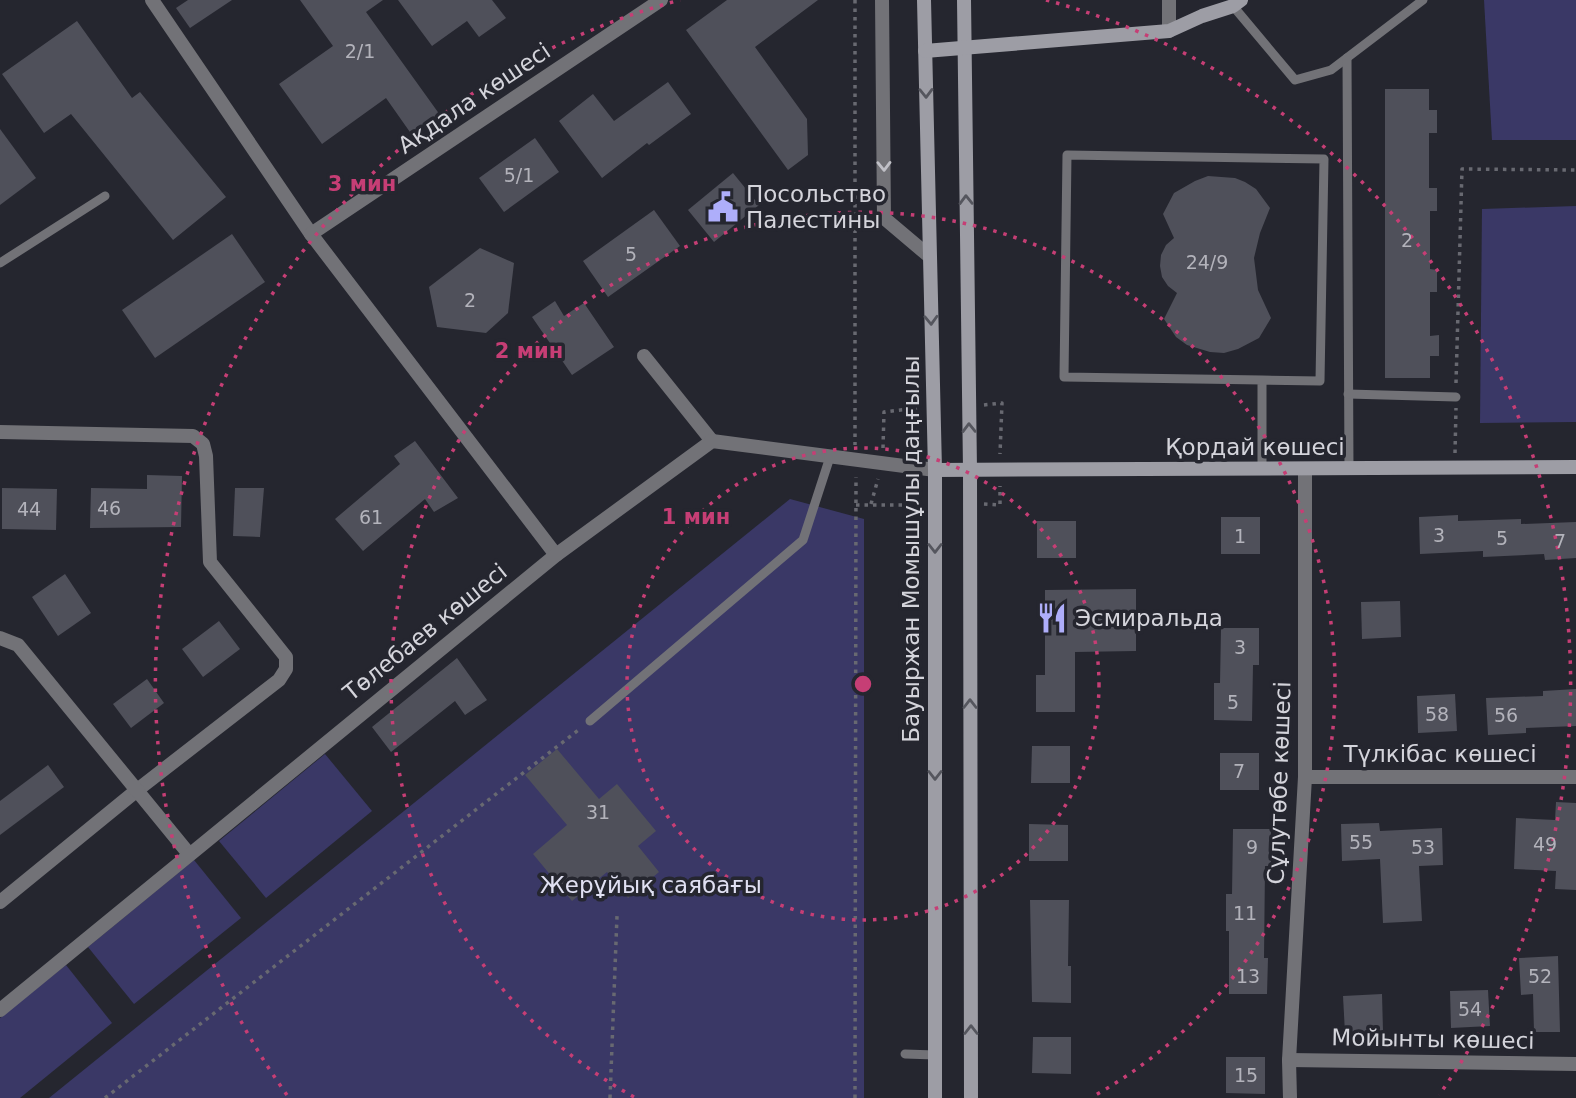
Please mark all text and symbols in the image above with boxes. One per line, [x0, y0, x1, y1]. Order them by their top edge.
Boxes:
street label: Ақдала көшесі [393, 37, 555, 159]
house number: 2/1 [345, 40, 375, 62]
one-way arrow [918, 87, 933, 98]
one-way arrow [876, 161, 891, 172]
house number: 5/1 [504, 164, 534, 186]
text: 3 мин [328, 172, 396, 196]
place label: Посольство Палестины [746, 181, 886, 233]
public building icon: Посольство Палестины [706, 190, 740, 224]
one-way arrow [959, 195, 974, 206]
house number: 2 [1401, 229, 1413, 251]
house number: 5 [625, 243, 637, 265]
house number: 24/9 [1186, 251, 1228, 273]
house number: 2 [464, 289, 476, 311]
one-way arrow [923, 315, 939, 326]
text: 2 мин [495, 339, 563, 363]
street label: Бауыржан Момышұлы даңғылы [898, 355, 924, 743]
one-way arrow [961, 422, 977, 433]
street label: Қордай көшесі [1165, 434, 1345, 460]
house number: 46 [97, 497, 121, 519]
house number: 44 [17, 498, 41, 520]
text: 1 мин [662, 505, 730, 529]
house number: 61 [359, 506, 383, 528]
house number: 3 [1433, 524, 1445, 546]
house number: 1 [1234, 525, 1246, 547]
house number: 5 [1496, 527, 1508, 549]
house number: 7 [1554, 530, 1566, 552]
one-way arrow [927, 543, 943, 553]
street label: Төлебаев көшесі [337, 558, 512, 706]
restaurant icon: Эсмиральда [1035, 601, 1069, 635]
place label: Эсмиральда [1075, 605, 1223, 631]
house number: 3 [1234, 636, 1246, 658]
centre of rings [851, 672, 875, 696]
street label: Сұлутөбе көшесі [1262, 681, 1296, 885]
house number: 5 [1227, 691, 1239, 713]
one-way arrow [962, 699, 978, 709]
house number: 58 [1425, 703, 1449, 725]
house number: 56 [1494, 704, 1518, 726]
street label: Түлкібас көшесі [1342, 741, 1537, 767]
house number: 7 [1233, 760, 1245, 782]
one-way arrow [927, 770, 943, 781]
house number: 31 [586, 801, 610, 823]
house number: 55 [1349, 831, 1373, 853]
house number: 49 [1533, 833, 1557, 855]
house number: 9 [1246, 836, 1258, 858]
house number: 53 [1411, 836, 1435, 858]
park label: Жерұйық саябағы [540, 872, 762, 898]
house number: 11 [1233, 902, 1257, 924]
house number: 13 [1236, 965, 1260, 987]
house number: 52 [1528, 965, 1552, 987]
house number: 54 [1458, 998, 1482, 1020]
one-way arrow [963, 1024, 979, 1035]
street label: Мойынты көшесі [1331, 1024, 1535, 1054]
house number: 15 [1234, 1064, 1258, 1086]

